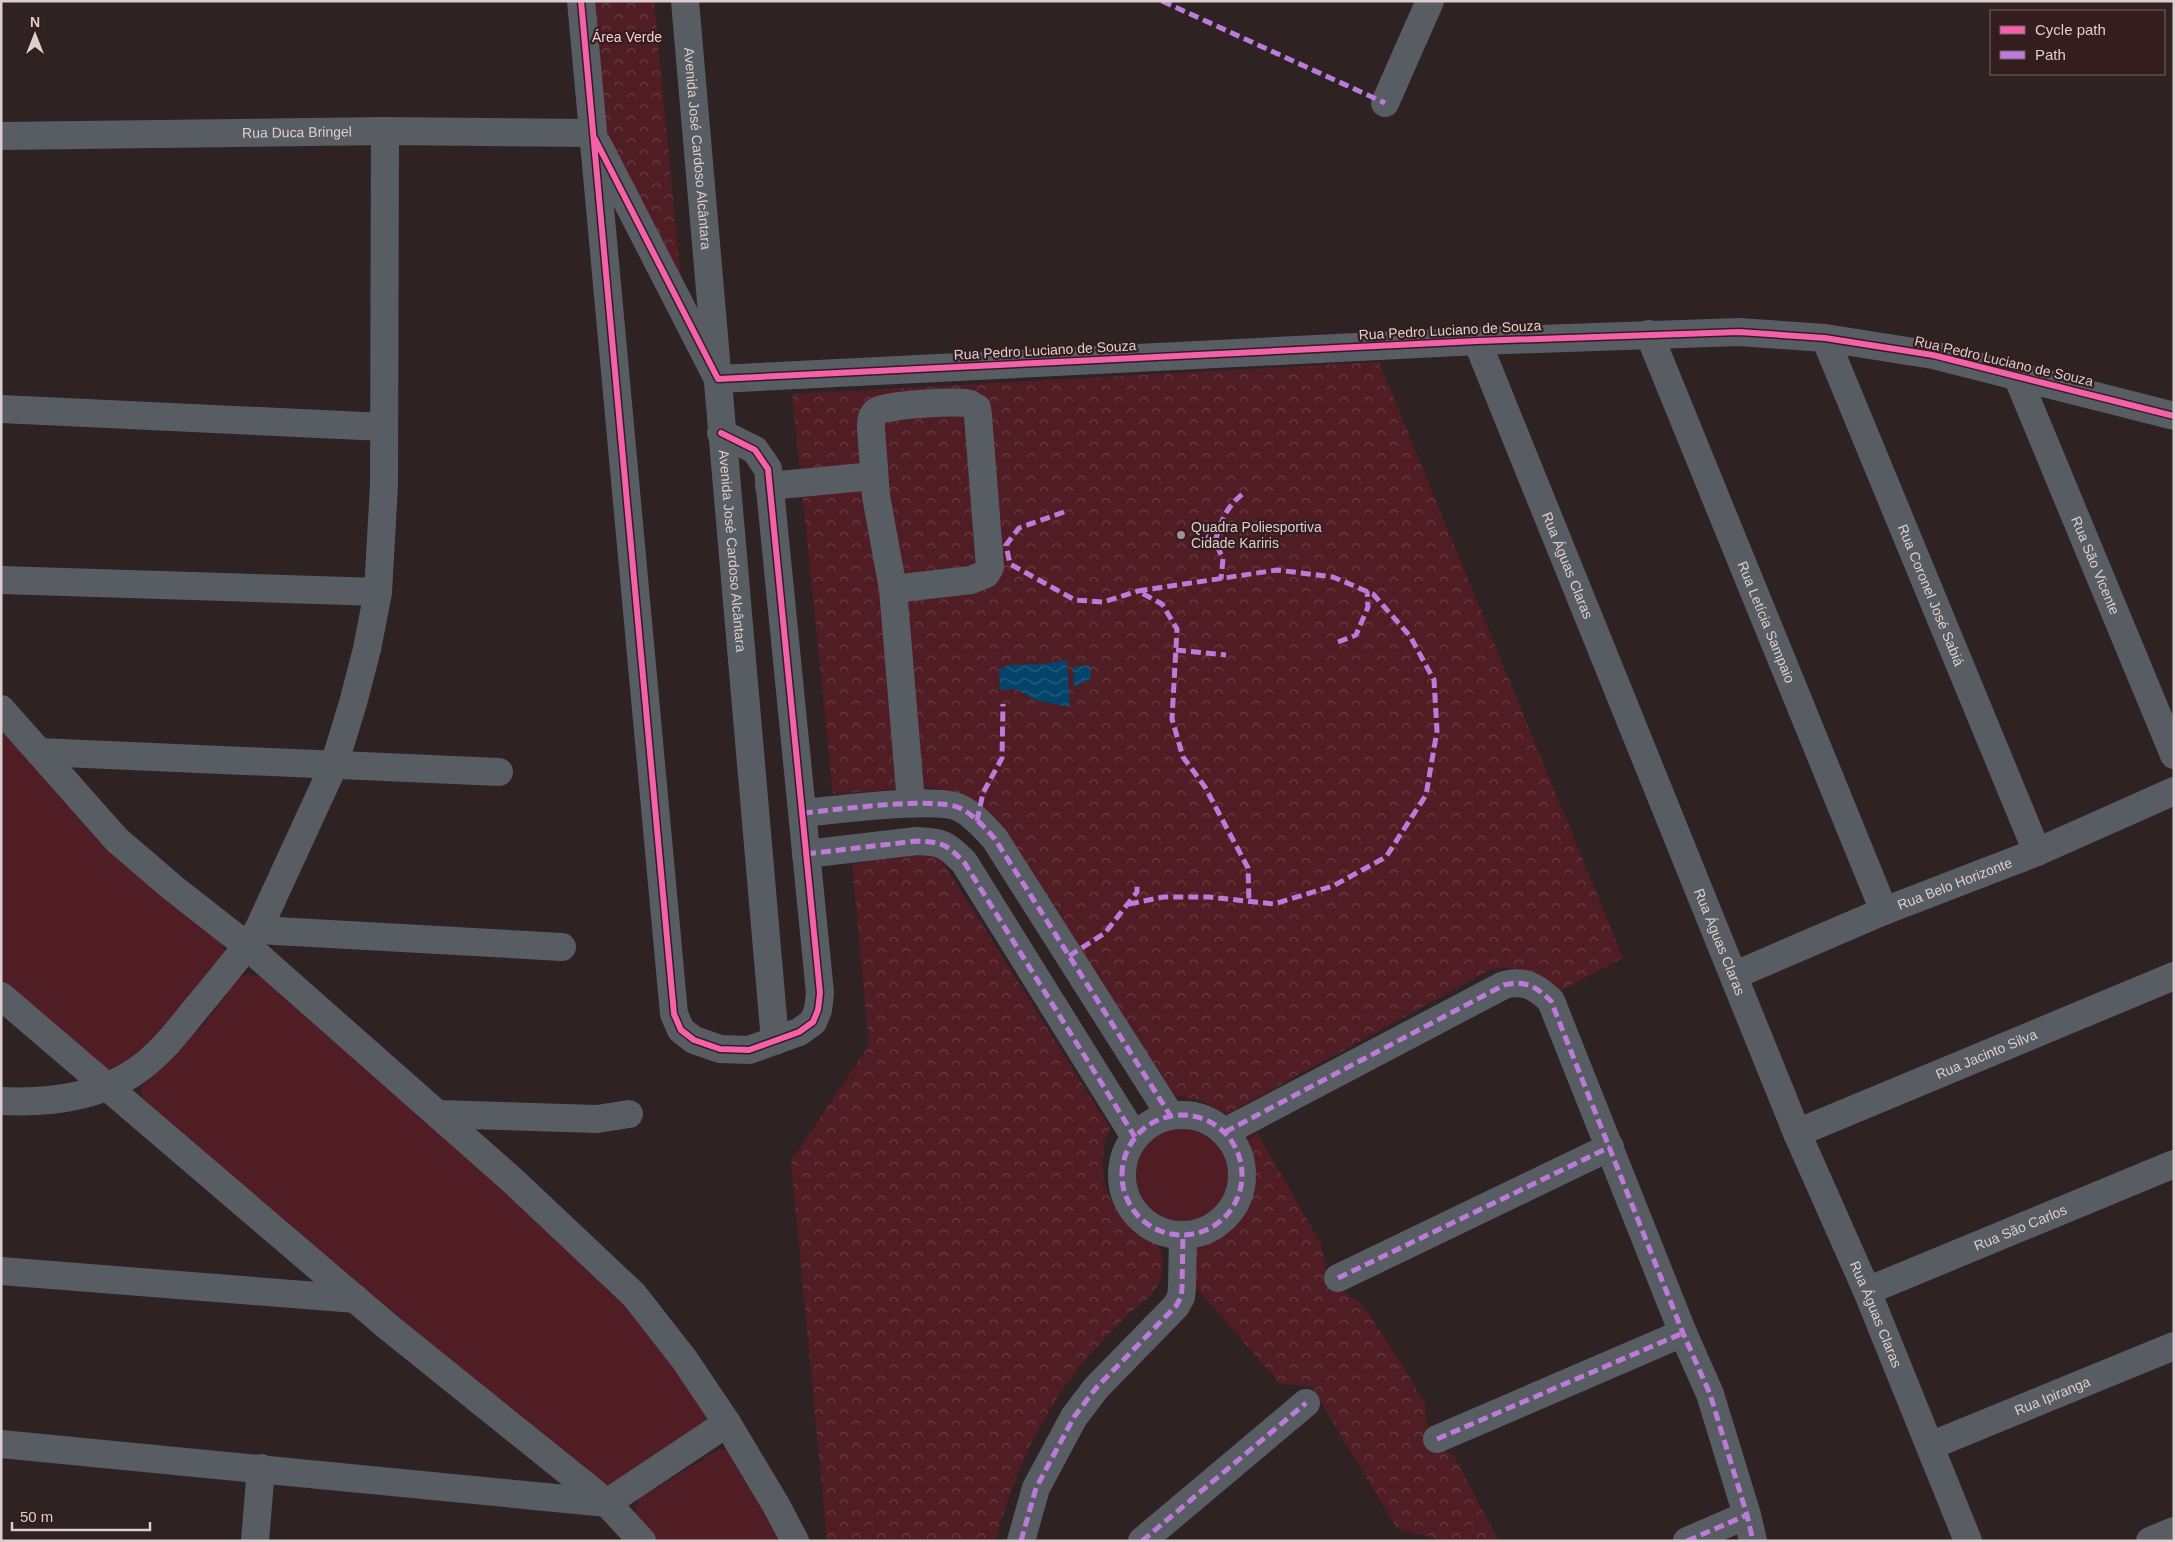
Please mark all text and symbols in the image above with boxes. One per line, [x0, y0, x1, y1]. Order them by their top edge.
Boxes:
north arrow [10, 10, 60, 60]
legend [1990, 10, 2165, 75]
text: N [30, 14, 40, 30]
text: Cycle path [2035, 21, 2106, 38]
park label: Área Verde [592, 29, 662, 45]
text: Path [2035, 46, 2066, 63]
street label: Avenida José Cardoso Alcântara [681, 47, 715, 251]
street label: Rua Duca Bringel [242, 123, 352, 141]
street label: Rua Pedro Luciano de Souza [1358, 317, 1542, 343]
street label: Rua Pedro Luciano de Souza [1913, 333, 2095, 389]
street label: Rua Pedro Luciano de Souza [953, 337, 1137, 363]
street label: Avenida José Cardoso Alcântara [716, 449, 749, 653]
street label: Rua Águas Claras [1539, 510, 1596, 621]
street label: Rua São Vicente [2068, 514, 2123, 617]
place label: Quadra Poliesportiva Cidade Kariris [1191, 519, 1322, 551]
street label: Rua Coronel José Sabiá [1895, 522, 1967, 668]
marker: Quadra Poliesportiva Cidade Kariris [1175, 529, 1187, 541]
street label: Rua Letícia Sampaio [1734, 559, 1798, 685]
street label: Rua Belo Horizonte [1895, 854, 2015, 913]
street label: Rua Águas Claras [1691, 886, 1748, 998]
street label: Rua Jacinto Silva [1933, 1026, 2039, 1082]
street label: Rua São Carlos [1972, 1201, 2069, 1254]
street label: Rua Águas Claras [1847, 1259, 1905, 1370]
street label: Rua Ipiranga [2012, 1373, 2093, 1419]
scale bar [12, 1500, 150, 1532]
text: 50 m [20, 1508, 53, 1525]

